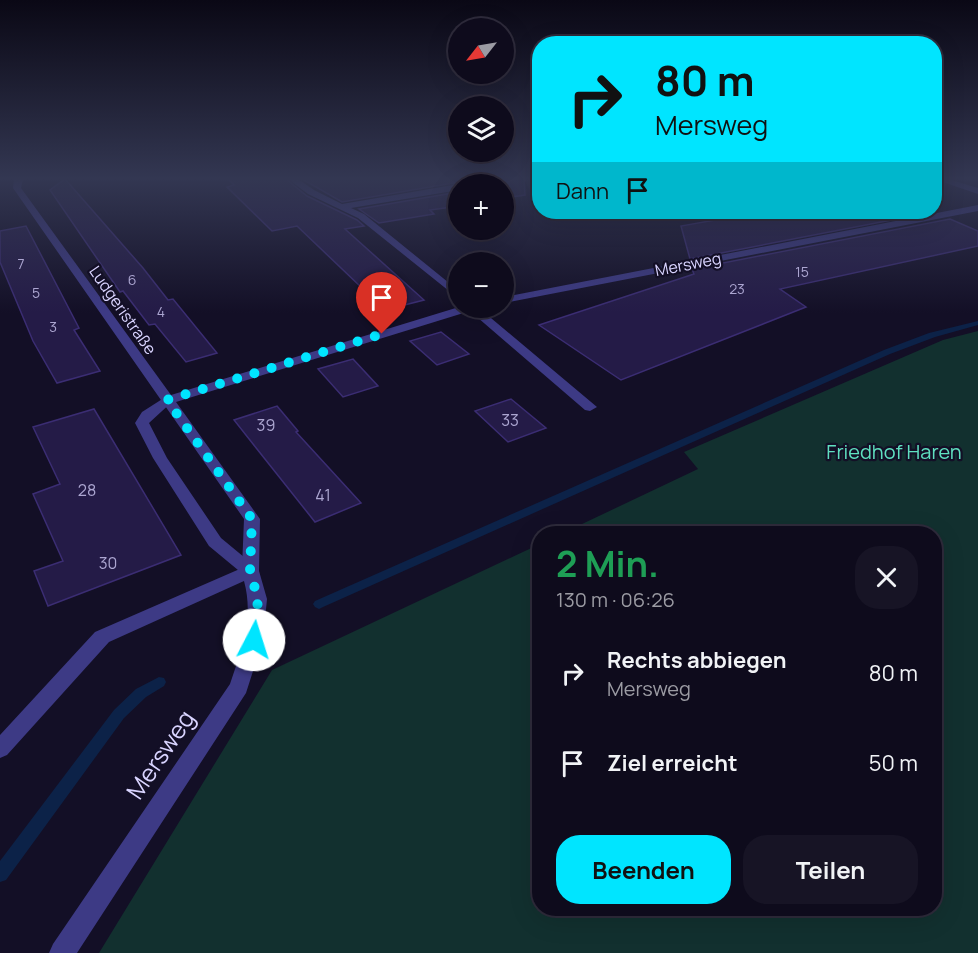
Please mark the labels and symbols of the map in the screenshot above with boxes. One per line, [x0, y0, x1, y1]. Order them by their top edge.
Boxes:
north arrow [448, 18, 514, 84]
street label: Mersweg [653, 247, 723, 281]
house number: 7 [17, 254, 25, 273]
street label: Ludgeristraße [84, 261, 162, 359]
house number: 15 [795, 262, 809, 281]
house number: 6 [128, 270, 136, 289]
pin [356, 272, 407, 334]
house number: 23 [729, 279, 745, 298]
house number: 5 [32, 283, 40, 302]
house number: 4 [157, 302, 165, 321]
house number: 3 [49, 317, 57, 336]
house number: 33 [501, 409, 519, 431]
house number: 39 [257, 414, 275, 436]
park label: Friedhof Haren [826, 438, 962, 465]
house number: 28 [78, 479, 96, 501]
house number: 41 [315, 484, 331, 506]
house number: 30 [99, 552, 117, 574]
position arrow [222, 608, 286, 672]
street label: Mersweg [118, 703, 202, 805]

